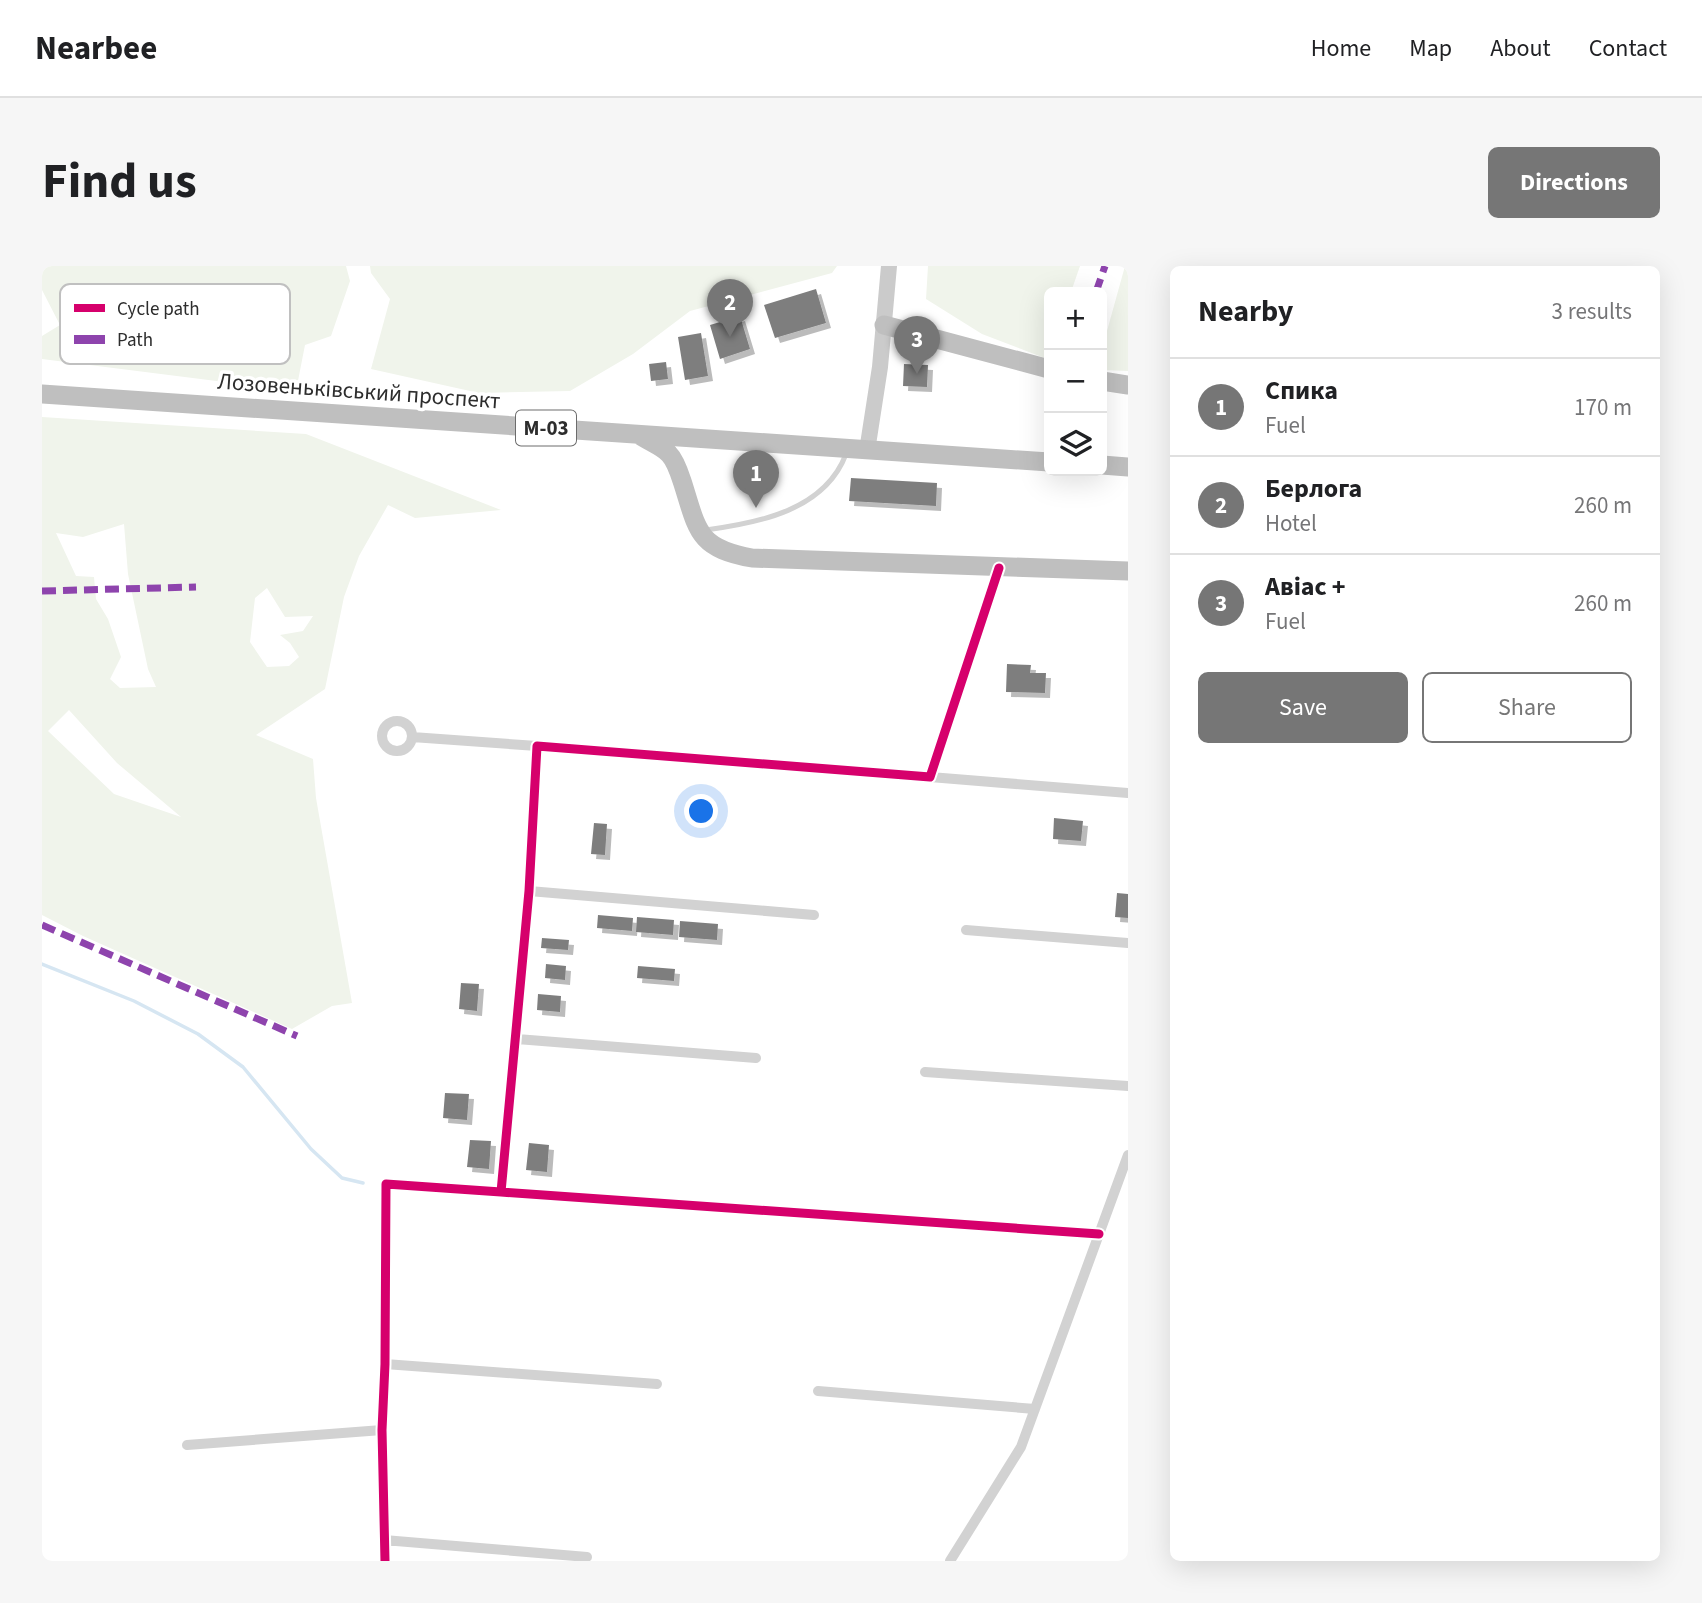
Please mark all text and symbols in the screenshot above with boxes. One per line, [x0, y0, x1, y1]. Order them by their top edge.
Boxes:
text: Nearbee [35, 25, 157, 72]
text: Home [1311, 31, 1371, 66]
text: Map [1409, 31, 1452, 66]
text: About [1490, 31, 1551, 66]
text: Contact [1589, 31, 1667, 66]
text: Find us [42, 147, 197, 217]
button: Directions [1488, 147, 1660, 218]
pin: 2 [707, 279, 753, 337]
legend [60, 284, 290, 364]
map controls [1044, 287, 1107, 476]
button: + [1044, 287, 1107, 350]
text: Nearby [1198, 290, 1293, 333]
text: 3 results [1552, 295, 1632, 328]
text: Cycle path [117, 296, 199, 323]
pin: 3 [894, 316, 940, 374]
text: Path [117, 327, 153, 354]
button: − [1044, 350, 1107, 413]
street label: Лозовеньківський проспект [216, 365, 502, 417]
text: Спика [1265, 372, 1338, 409]
text: 1 [1215, 391, 1227, 424]
text: 170 m [1574, 391, 1632, 424]
text: Fuel [1265, 409, 1306, 442]
road number: М-03 [516, 410, 576, 446]
button: layers [1044, 413, 1107, 476]
pin: 1 [733, 450, 779, 508]
text: Берлога [1265, 470, 1362, 507]
text: 2 [1215, 489, 1227, 522]
text: 260 m [1574, 489, 1632, 522]
text: Hotel [1265, 507, 1317, 540]
text: Авiас + [1265, 568, 1346, 605]
text: 3 [1215, 587, 1227, 620]
text: 260 m [1574, 587, 1632, 620]
text: Fuel [1265, 605, 1306, 638]
button: Save [1198, 672, 1408, 743]
button: Share [1422, 672, 1632, 743]
your location [684, 794, 718, 828]

